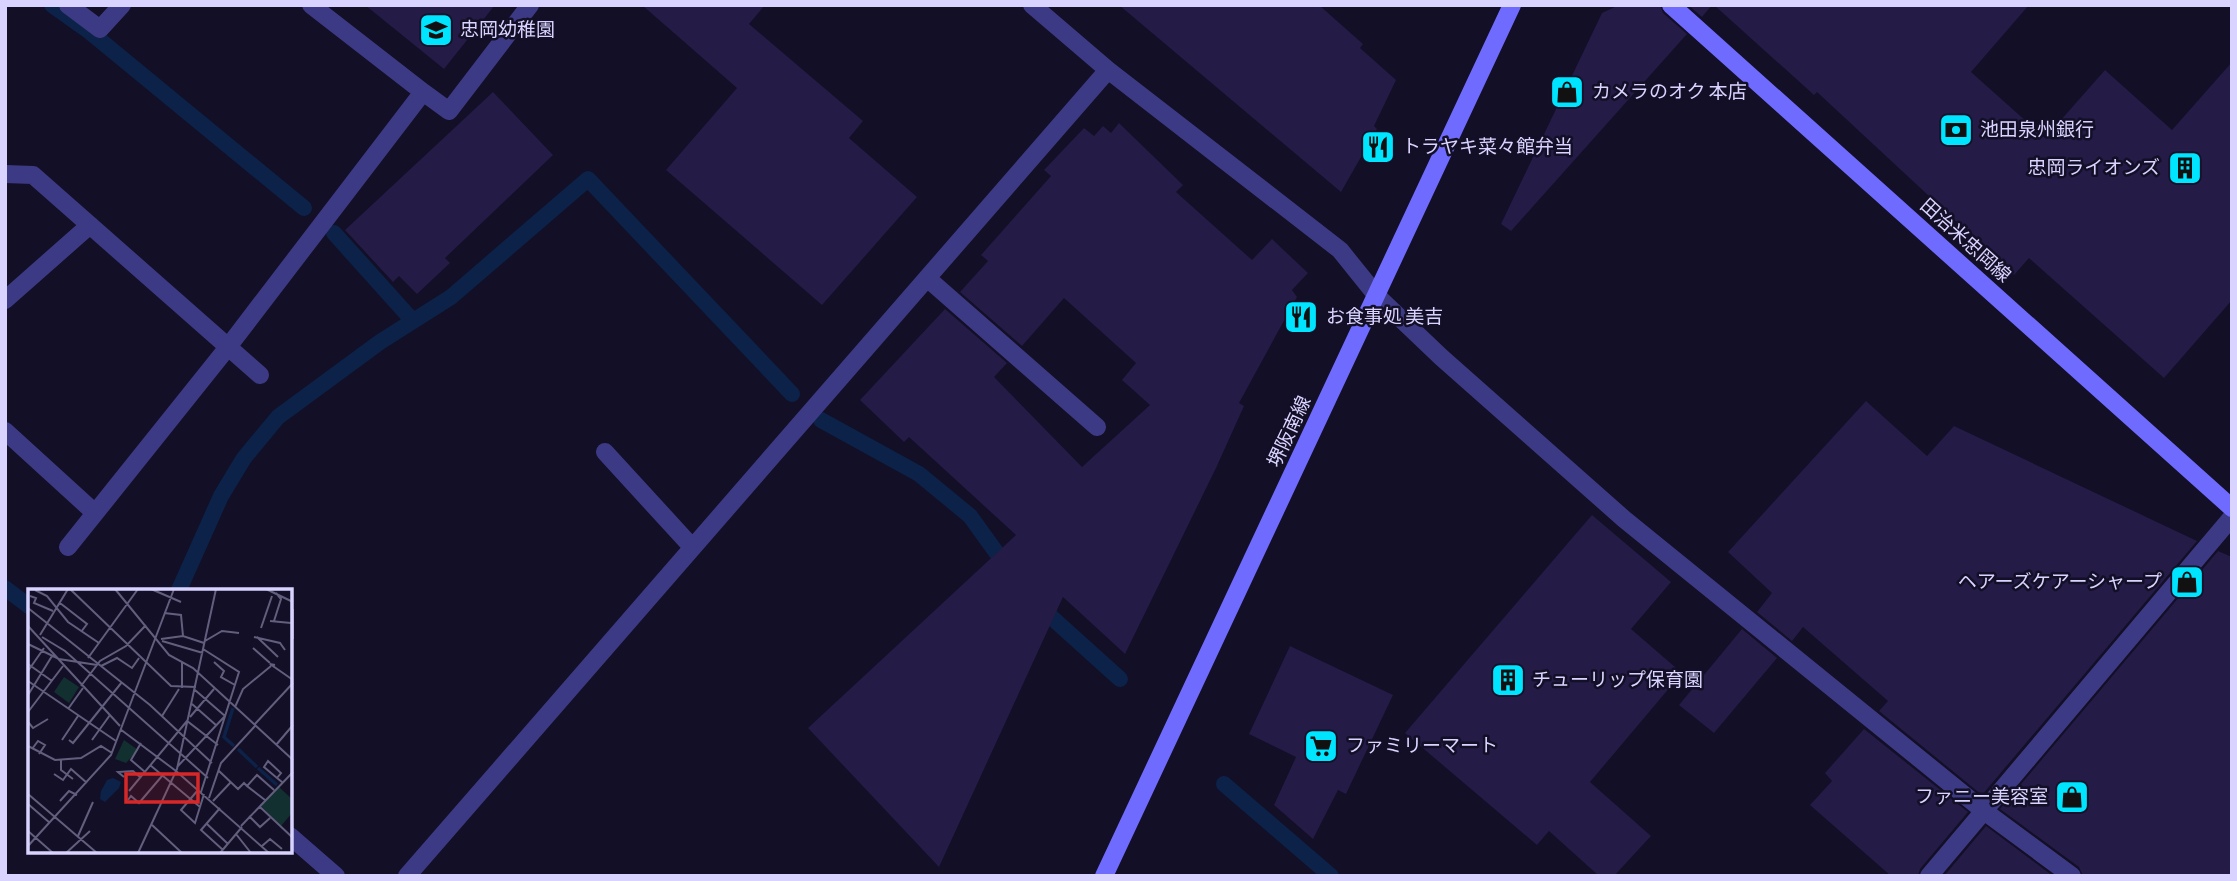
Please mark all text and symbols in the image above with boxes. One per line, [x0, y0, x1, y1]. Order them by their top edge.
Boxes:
school or university icon: 忠岡幼稚園 [417, 11, 455, 49]
place label: 忠岡幼稚園 [460, 19, 555, 40]
shop icon: カメラのオク 本店 [1548, 73, 1586, 111]
place label: カメラのオク 本店 [1592, 81, 1747, 102]
bank icon: 池田泉州銀行 [1937, 111, 1975, 149]
place label: 池田泉州銀行 [1980, 119, 2094, 140]
restaurant icon: トラヤキ菜々館弁当 [1359, 128, 1397, 166]
place label: トラヤキ菜々館弁当 [1402, 136, 1573, 157]
building icon: 忠岡ライオンズ [2166, 149, 2204, 187]
place label: 忠岡ライオンズ [2027, 157, 2160, 178]
street label: 田治米忠岡線 [1916, 194, 2015, 286]
restaurant icon: お食事処 美吉 [1282, 298, 1320, 336]
place label: お食事処 美吉 [1326, 306, 1443, 327]
street label: 堺阪南線 [1264, 393, 1315, 470]
shop icon: ヘアーズケアーシャープ [2168, 563, 2206, 601]
place label: ヘアーズケアーシャープ [1958, 571, 2162, 592]
inset map [28, 589, 292, 853]
building icon: チューリップ保育園 [1489, 661, 1527, 699]
place label: チューリップ保育園 [1532, 670, 1703, 690]
supermarket icon: ファミリーマート [1302, 727, 1340, 765]
place label: ファミリーマート [1346, 737, 1498, 756]
shop icon: ファニー美容室 [2053, 778, 2091, 816]
place label: ファニー美容室 [1915, 786, 2048, 807]

